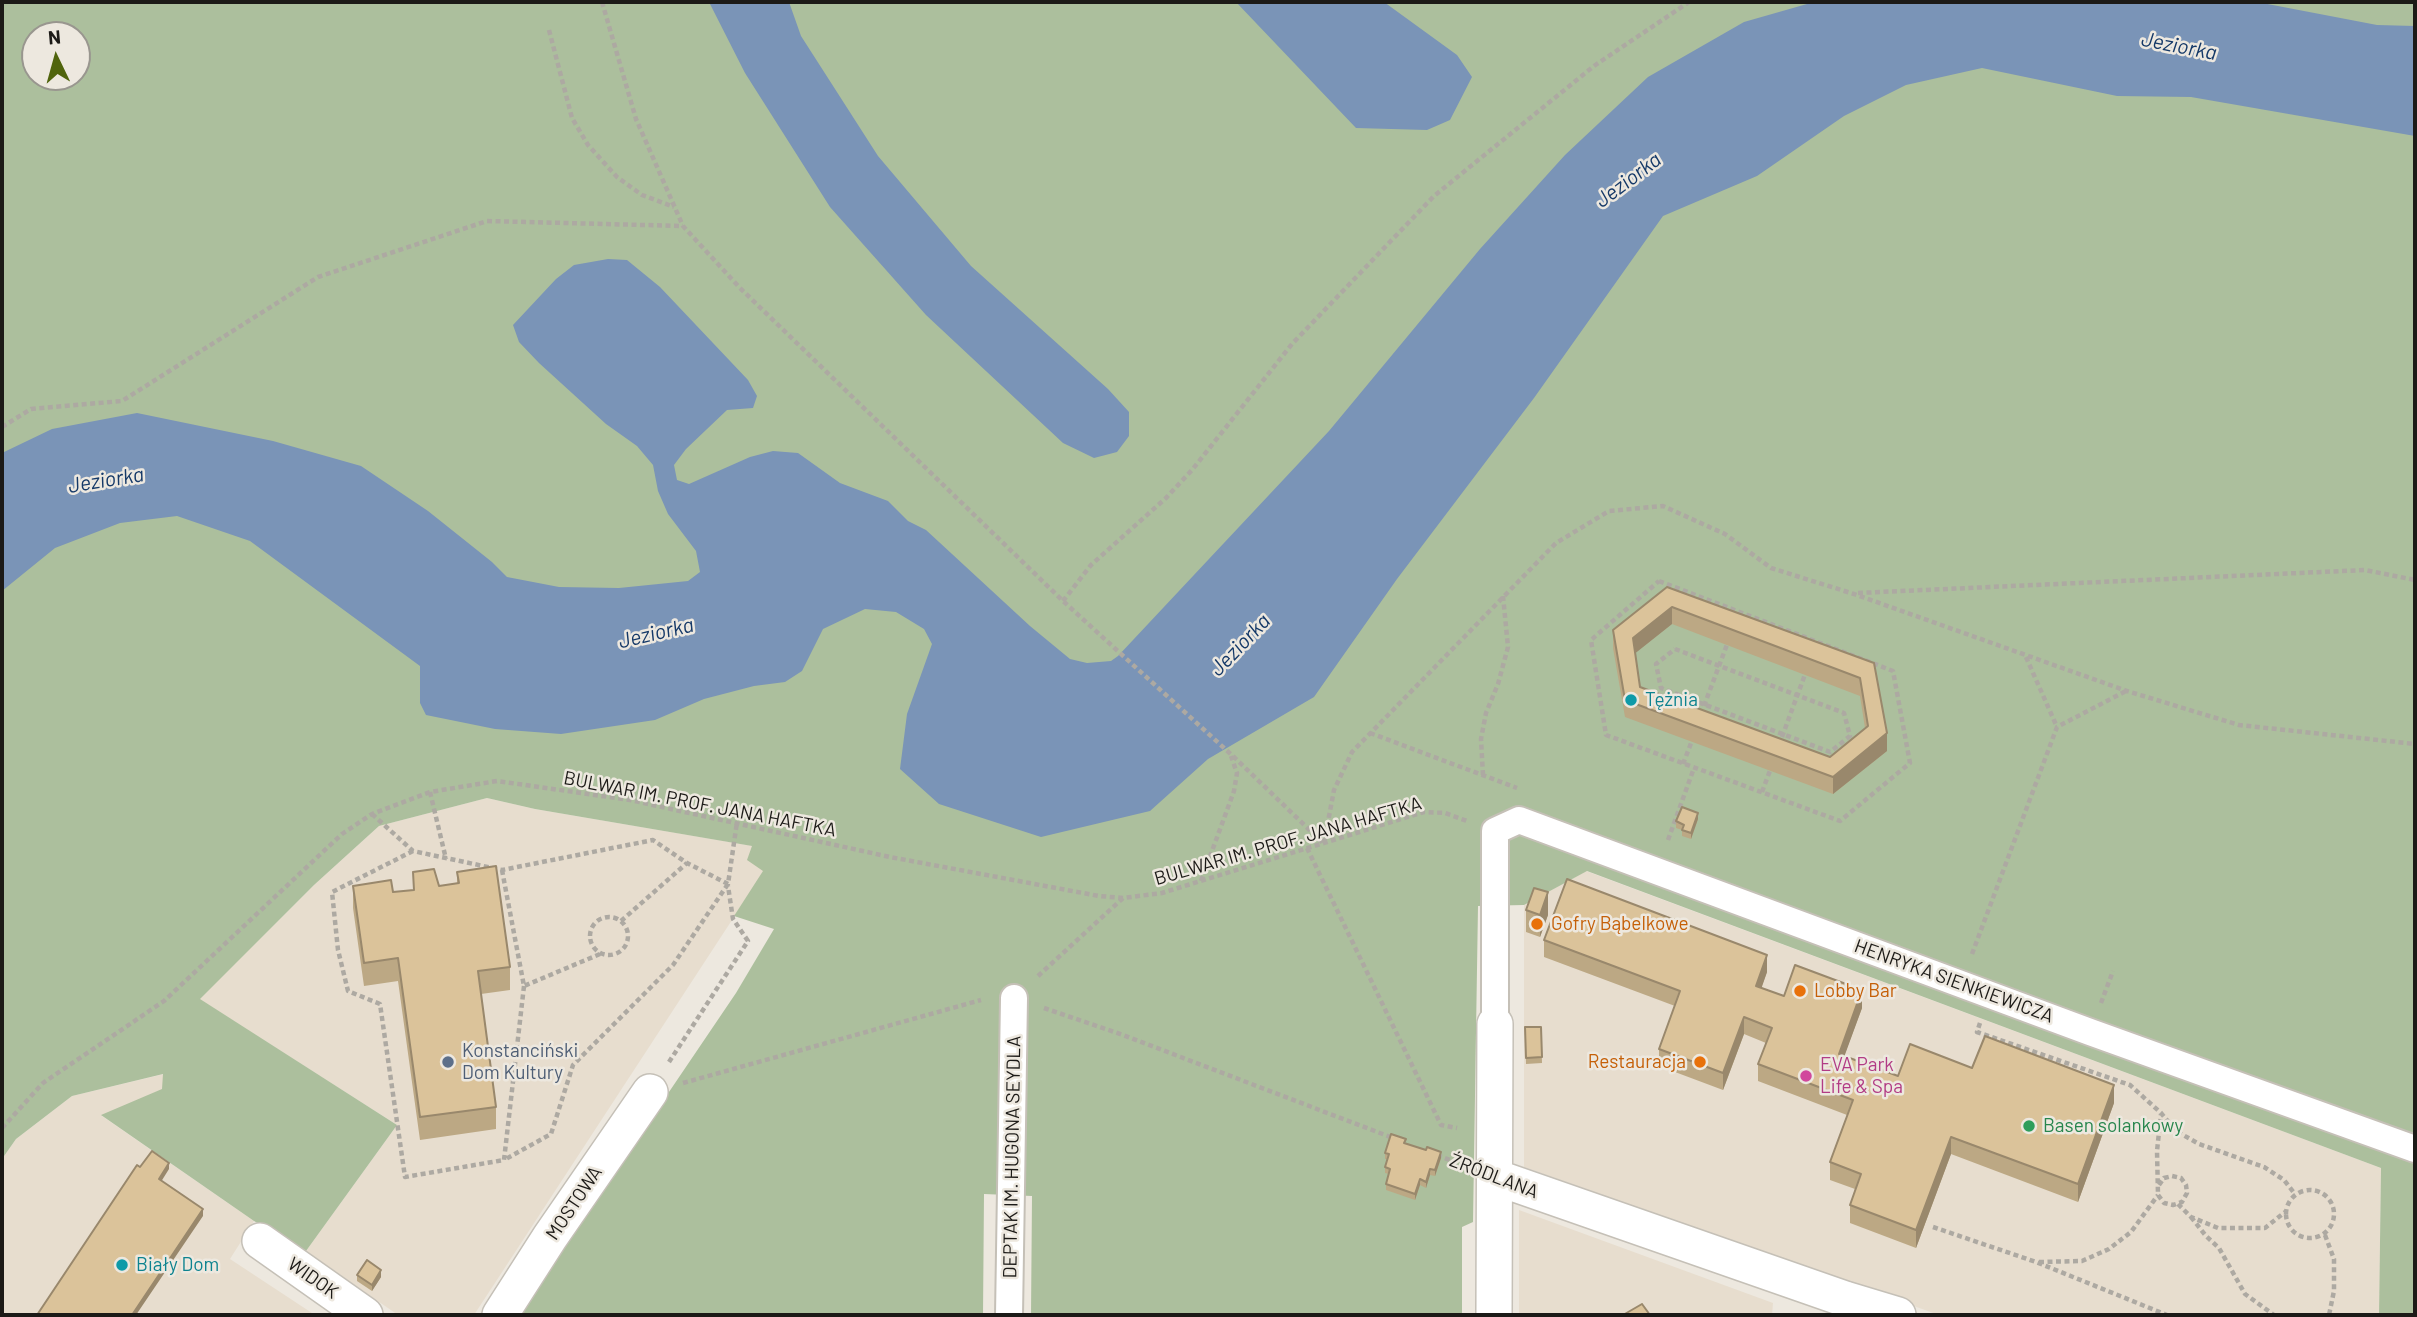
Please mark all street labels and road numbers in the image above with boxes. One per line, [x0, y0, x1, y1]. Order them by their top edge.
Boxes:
street label: BULWAR IM. PROF. JANA HAFTKA [562, 766, 838, 842]
street label: BULWAR IM. PROF. JANA HAFTKA [1152, 792, 1424, 890]
street label: HENRYKA SIENKIEWICZA [1851, 934, 2057, 1028]
street label: DEPTAK IM. HUGONA SEYDLA [998, 1035, 1026, 1279]
street label: ŹRÓDLANA [1446, 1149, 1542, 1203]
street label: MOSTOWA [541, 1162, 607, 1244]
street label: WIDOK [283, 1252, 343, 1304]

